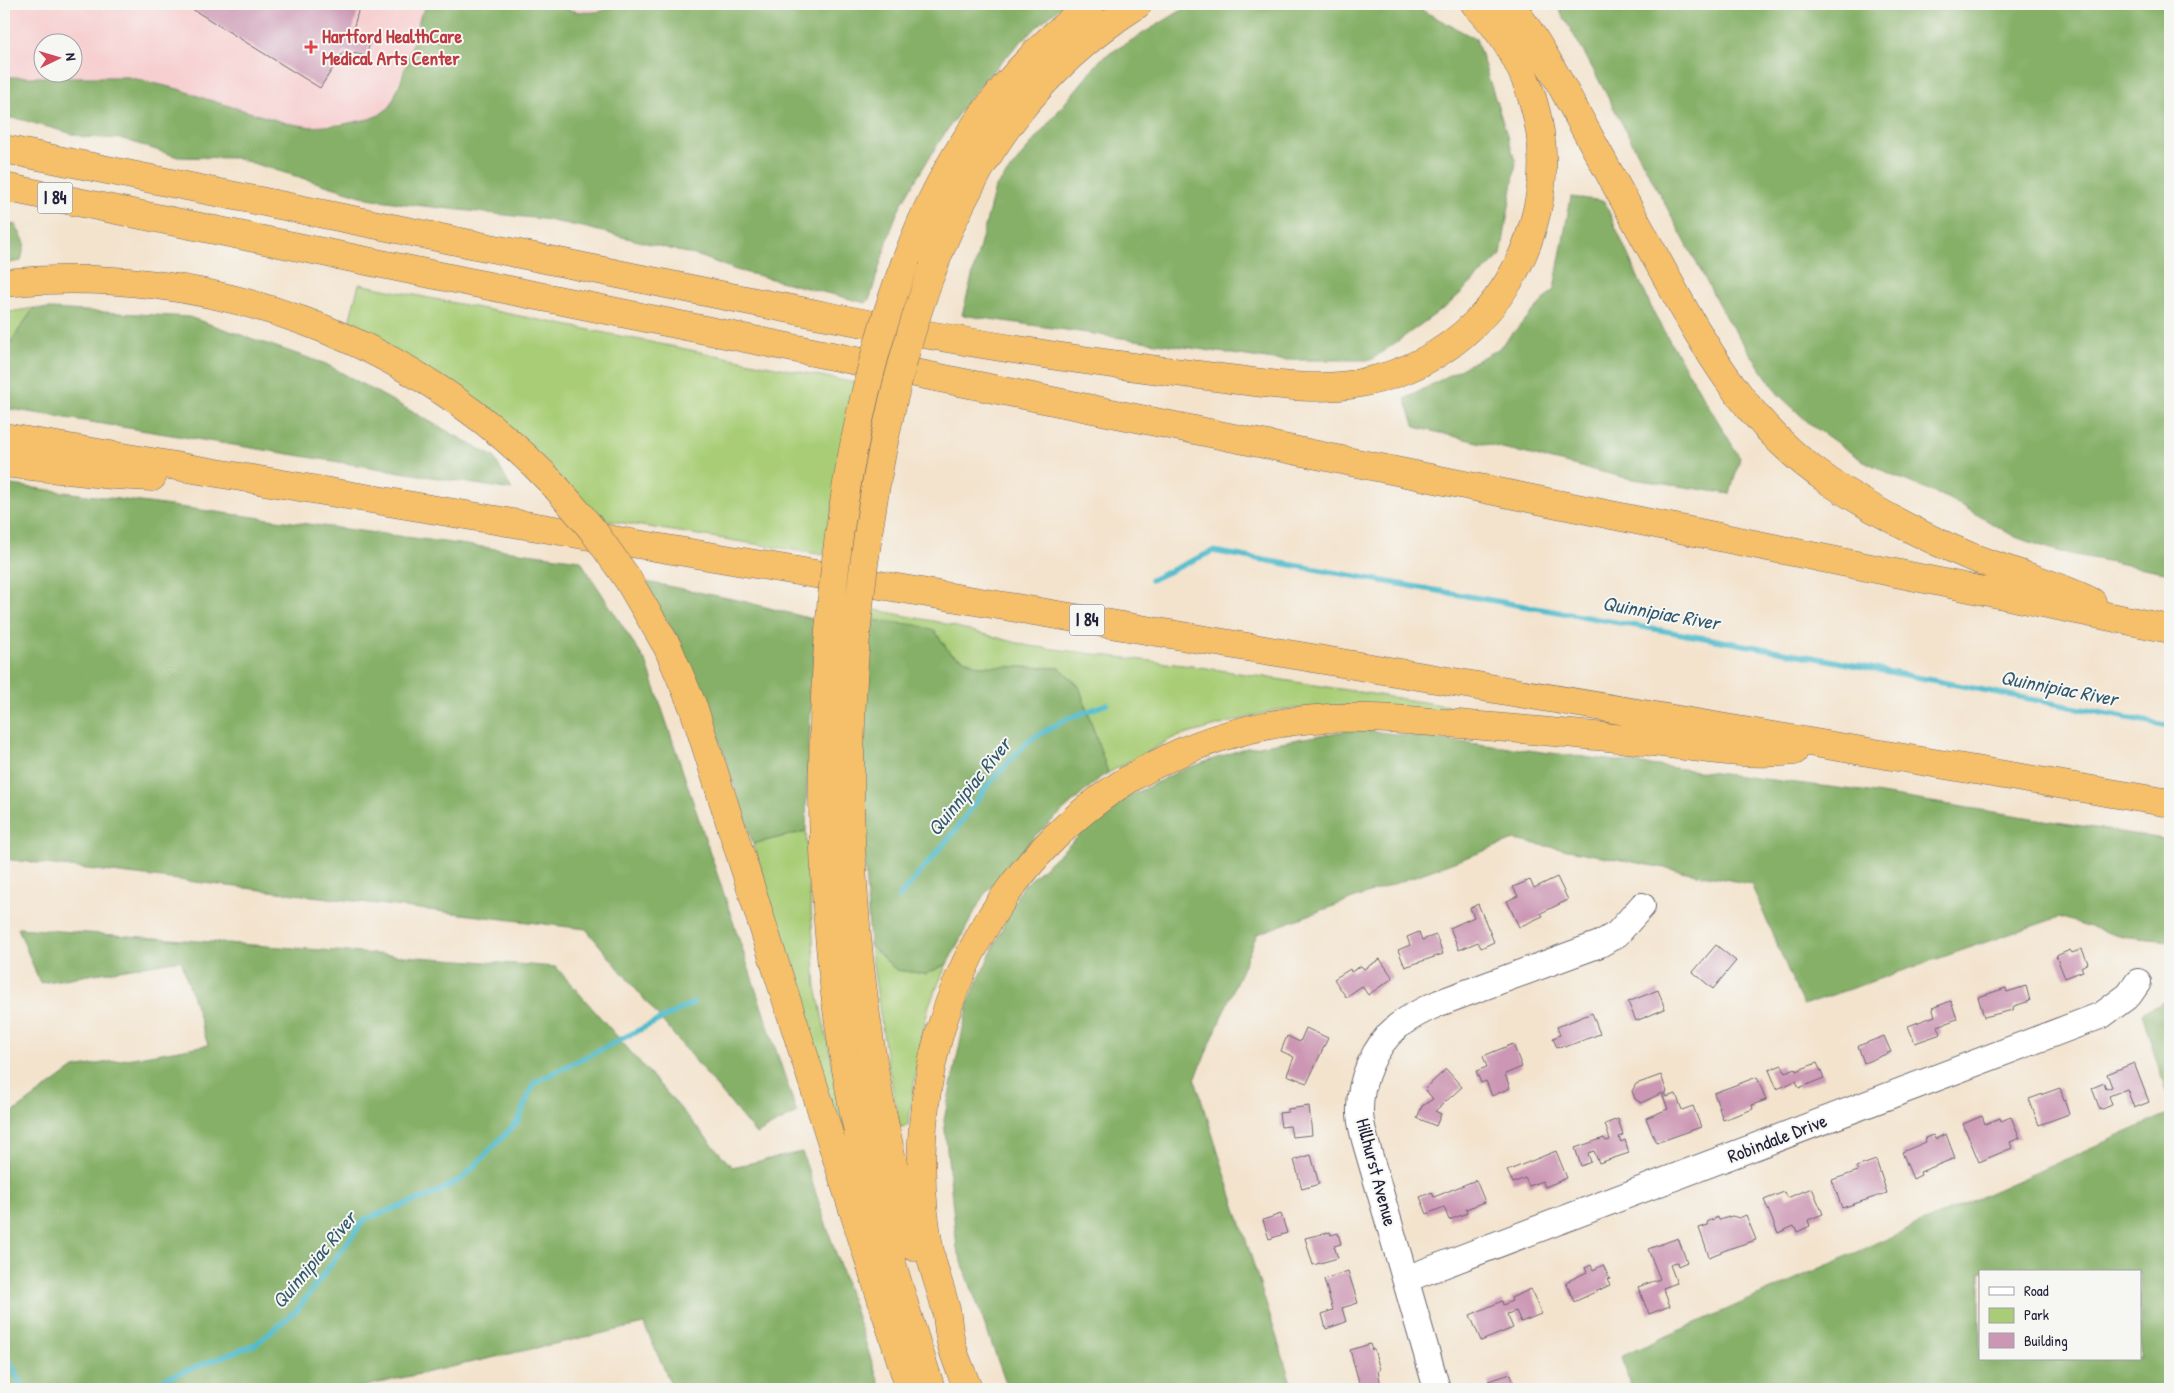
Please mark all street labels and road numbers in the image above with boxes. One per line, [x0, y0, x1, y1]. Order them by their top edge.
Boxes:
road number: I 84 [38, 182, 72, 214]
road number: I 84 [1070, 604, 1104, 636]
street label: Robindale Drive [1724, 1107, 1831, 1169]
street label: Hillhurst Avenue [1350, 1115, 1404, 1229]

